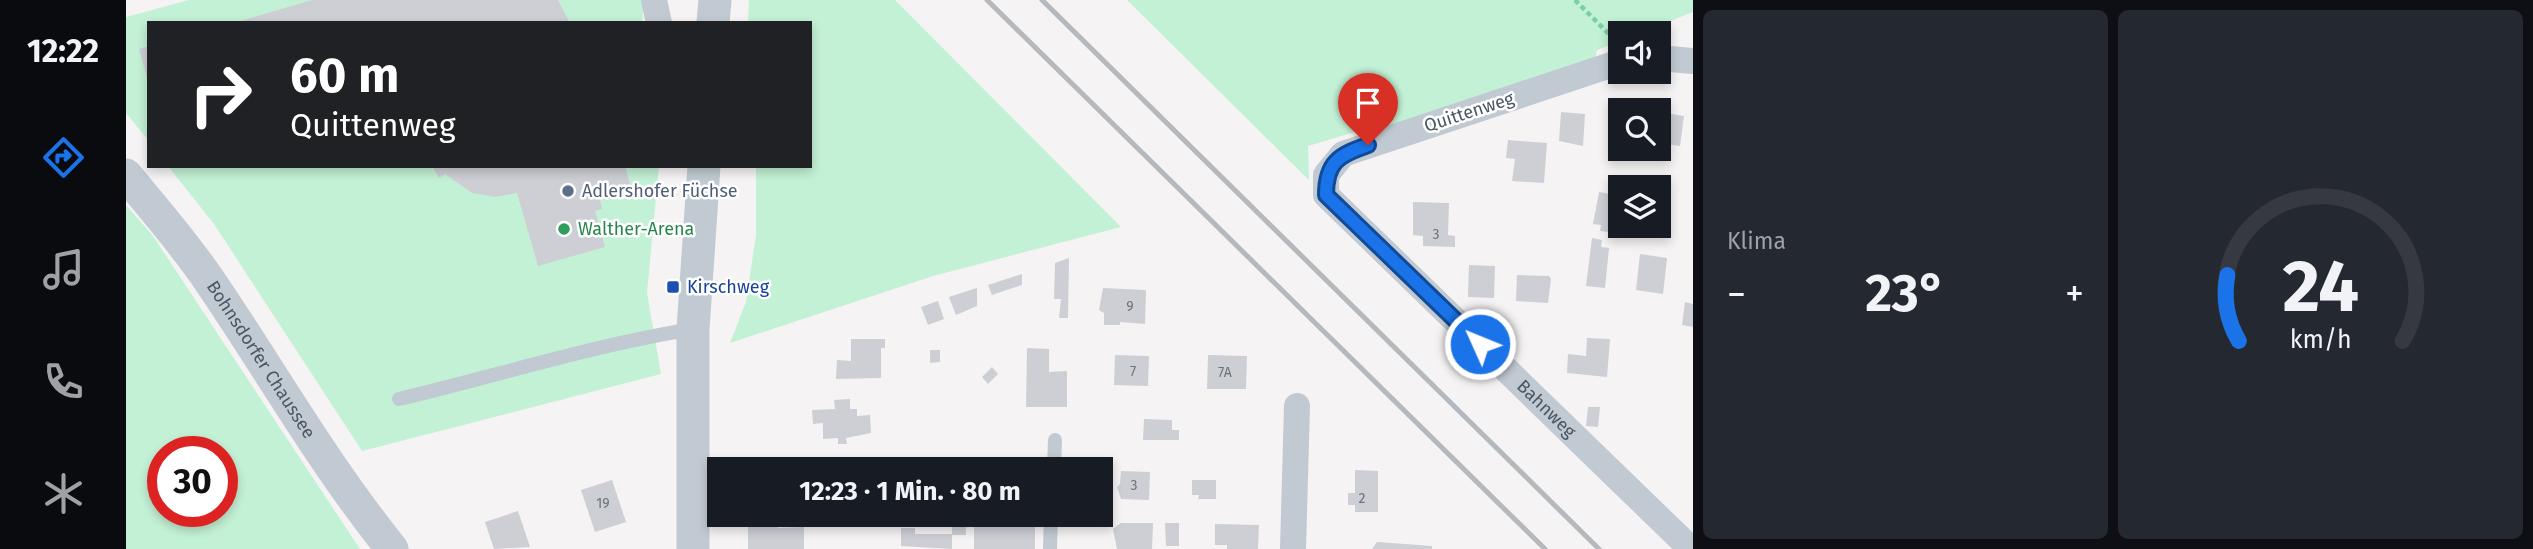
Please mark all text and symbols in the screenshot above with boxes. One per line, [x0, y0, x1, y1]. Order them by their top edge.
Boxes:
map controls [1608, 21, 1671, 238]
button: sound [1608, 21, 1671, 84]
text: 12:22 [27, 32, 99, 70]
text: 60 m [290, 46, 399, 105]
icon: right [175, 49, 266, 140]
pin [1338, 73, 1398, 145]
icon: arrive [1349, 84, 1387, 122]
street label: Quittenweg [1421, 87, 1517, 137]
button: search [1608, 98, 1671, 161]
text: Quittenweg [290, 106, 456, 144]
icon: directions [39, 133, 88, 182]
button: layers [1608, 175, 1671, 238]
place label: Adlershofer Füchse [582, 180, 738, 202]
marker: Adlershofer Füchse [560, 183, 576, 199]
place label: Walther-Arena [578, 218, 694, 240]
marker: Walther-Arena [556, 221, 572, 237]
house number: 3 [1433, 226, 1440, 243]
text: Klima [1727, 227, 1786, 255]
text: 24 [2282, 243, 2359, 330]
icon: music [39, 245, 88, 294]
text: 23° [1865, 262, 1946, 325]
text: − [1727, 271, 1746, 317]
text: + [2065, 271, 2084, 317]
place label: Kirschweg [687, 276, 770, 298]
street label: Bohnsdorfer Chaussee [202, 277, 320, 443]
marker: Kirschweg [665, 279, 681, 295]
house number: 9 [1126, 298, 1134, 315]
position arrow [1443, 307, 1517, 381]
text: km/h [2290, 324, 2351, 354]
icon: phone [39, 357, 88, 406]
house number: 7 [1130, 363, 1136, 380]
house number: 7A [1218, 364, 1232, 381]
street label: Bahnweg [1512, 375, 1581, 443]
speed limit sign: 30 [147, 436, 238, 527]
icon: climate [39, 469, 88, 518]
text: 12:23 · 1 Min. · 80 m [799, 476, 1021, 507]
house number: 3 [1131, 477, 1138, 494]
house number: 2 [1359, 490, 1366, 507]
house number: 19 [596, 495, 610, 512]

